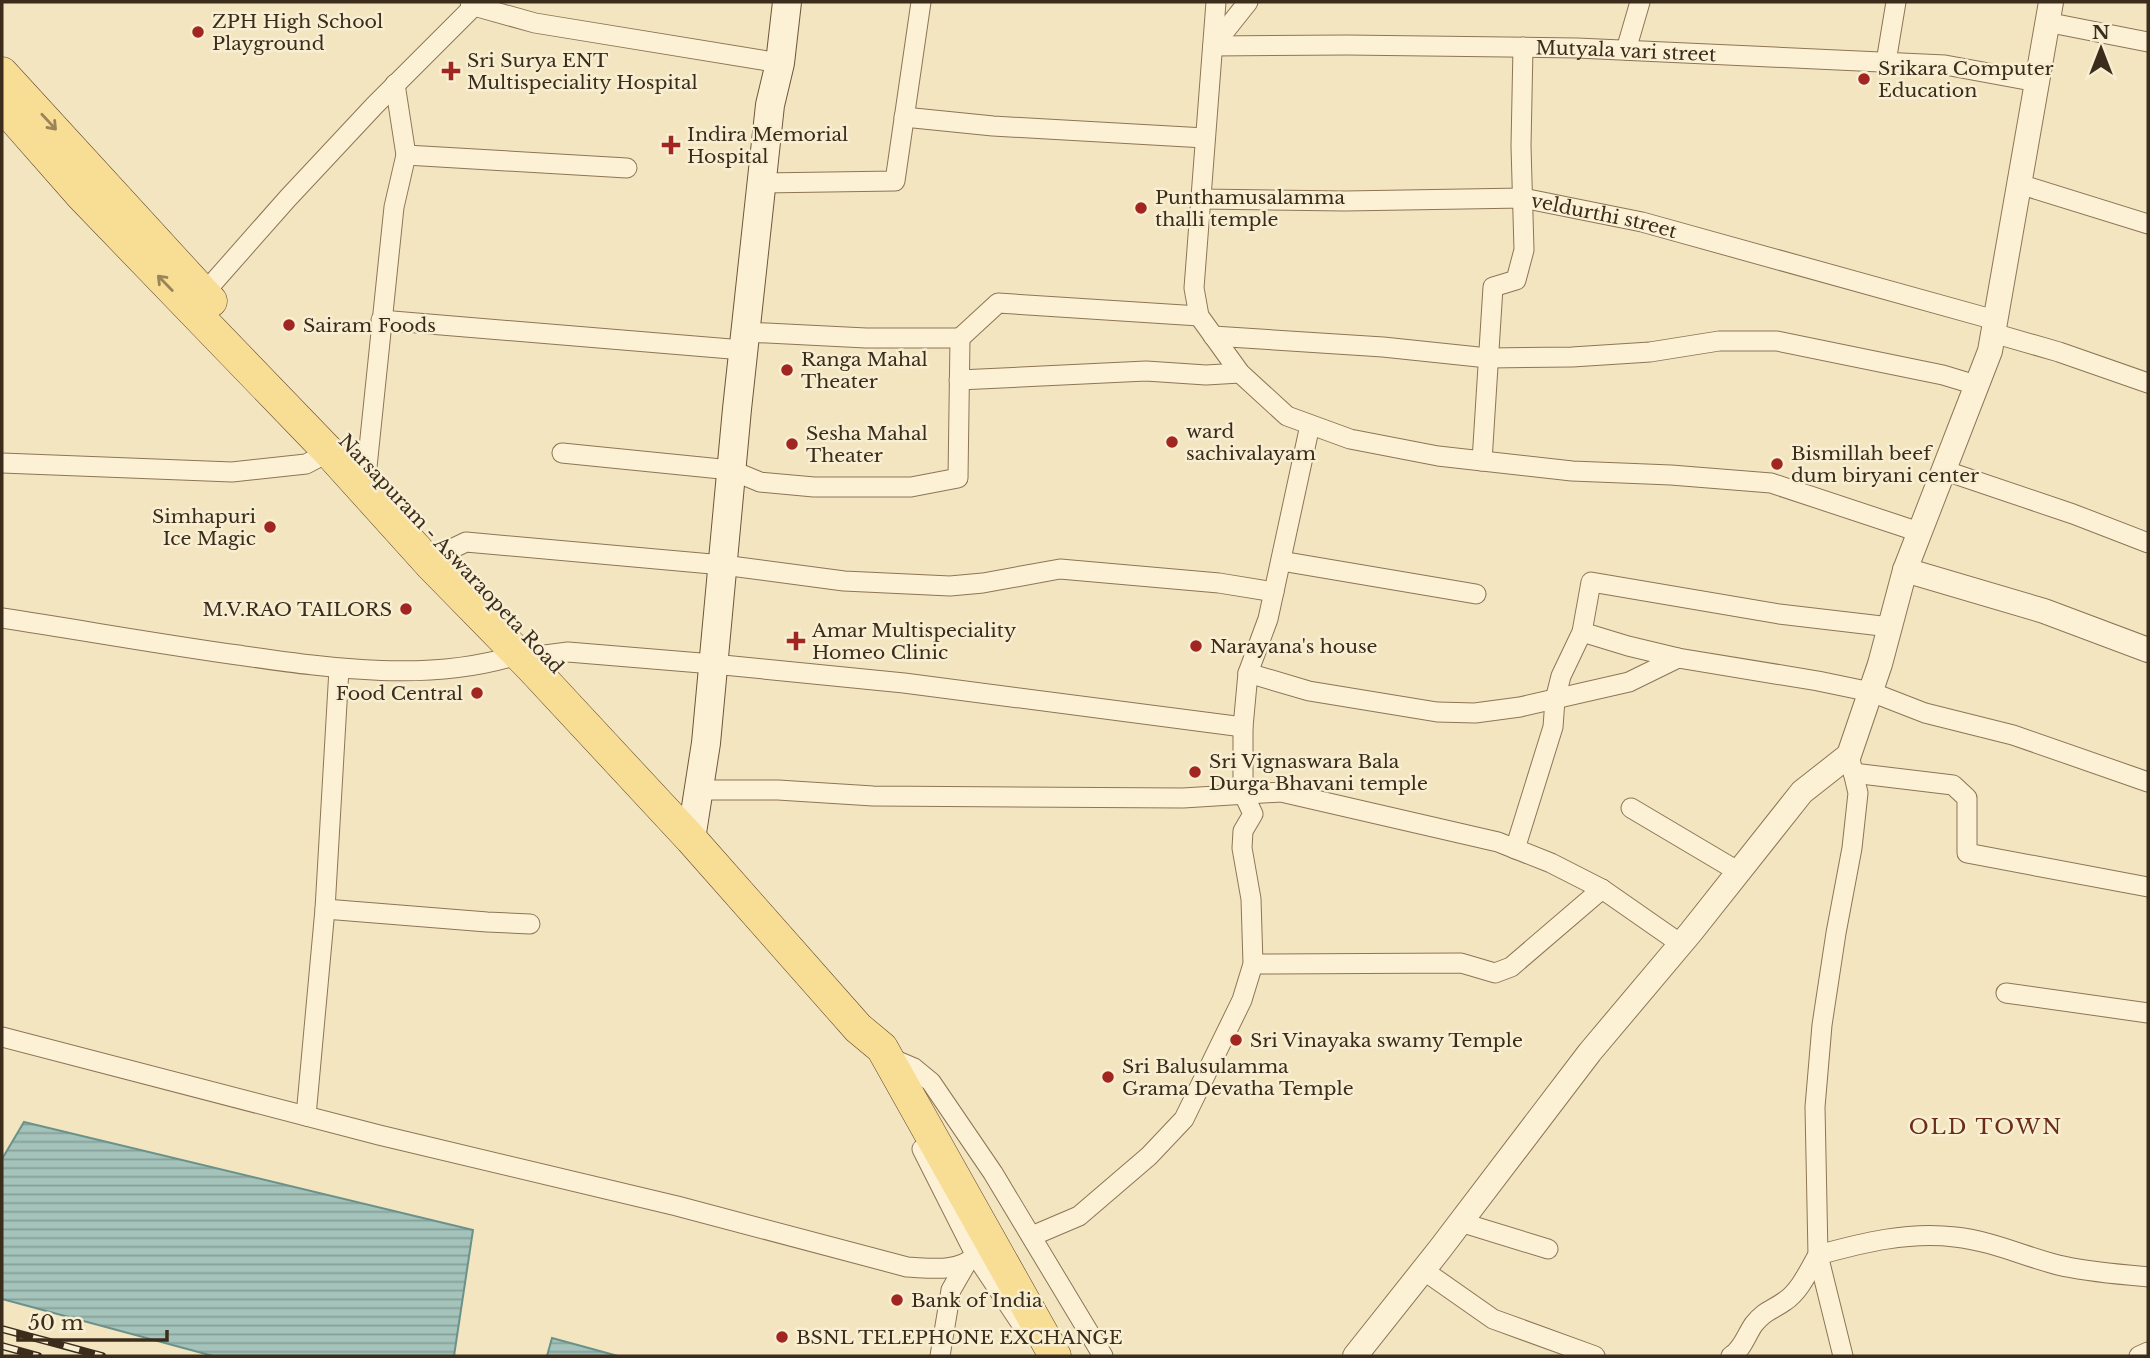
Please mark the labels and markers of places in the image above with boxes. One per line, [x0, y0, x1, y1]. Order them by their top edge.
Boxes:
place label: ZPH High School Playground [212, 10, 383, 55]
marker: ZPH High School Playground [190, 24, 206, 40]
place label: Sri Surya ENT Multispeciality Hospital [467, 49, 698, 94]
place label: Srikara Computer Education [1878, 57, 2054, 102]
marker: Sri Surya ENT Multispeciality Hospital [441, 61, 461, 81]
marker: Srikara Computer Education [1856, 71, 1872, 87]
place label: Indira Memorial Hospital [687, 123, 848, 168]
marker: Indira Memorial Hospital [661, 135, 681, 155]
place label: Punthamusalamma thalli temple [1155, 186, 1345, 231]
marker: Punthamusalamma thalli temple [1133, 200, 1149, 216]
place label: Sairam Foods [303, 314, 436, 337]
marker: Sairam Foods [281, 317, 297, 333]
place label: Ranga Mahal Theater [801, 348, 928, 393]
marker: Ranga Mahal Theater [779, 362, 795, 378]
place label: ward sachivalayam [1186, 420, 1316, 465]
place label: Sesha Mahal Theater [806, 422, 928, 467]
marker: ward sachivalayam [1164, 434, 1180, 450]
marker: Sesha Mahal Theater [784, 436, 800, 452]
place label: Bismillah beef dum biryani center [1791, 442, 1979, 487]
marker: Bismillah beef dum biryani center [1769, 456, 1785, 472]
place label: Simhapuri Ice Magic [152, 505, 257, 550]
marker: Simhapuri Ice Magic [262, 519, 278, 535]
place label: M.V.RAO TAILORS [202, 598, 392, 621]
marker: M.V.RAO TAILORS [398, 601, 414, 617]
place label: Amar Multispeciality Homeo Clinic [811, 619, 1016, 664]
marker: Amar Multispeciality Homeo Clinic [786, 631, 806, 651]
place label: Narayana's house [1210, 635, 1378, 658]
marker: Narayana's house [1188, 638, 1204, 654]
place label: Food Central [336, 682, 463, 705]
marker: Food Central [469, 685, 485, 701]
place label: Sri Vignaswara Bala Durga Bhavani temple [1209, 750, 1428, 795]
marker: Sri Vignaswara Bala Durga Bhavani temple [1187, 764, 1203, 780]
place label: Sri Vinayaka swamy Temple [1250, 1029, 1523, 1052]
marker: Sri Vinayaka swamy Temple [1228, 1032, 1244, 1048]
place label: Sri Balusulamma Grama Devatha Temple [1122, 1055, 1354, 1100]
marker: Sri Balusulamma Grama Devatha Temple [1100, 1069, 1116, 1085]
place label: Bank of India [911, 1289, 1043, 1312]
marker: Bank of India [889, 1292, 905, 1308]
place label: BSNL TELEPHONE EXCHANGE [796, 1326, 1123, 1349]
marker: BSNL TELEPHONE EXCHANGE [774, 1329, 790, 1345]

